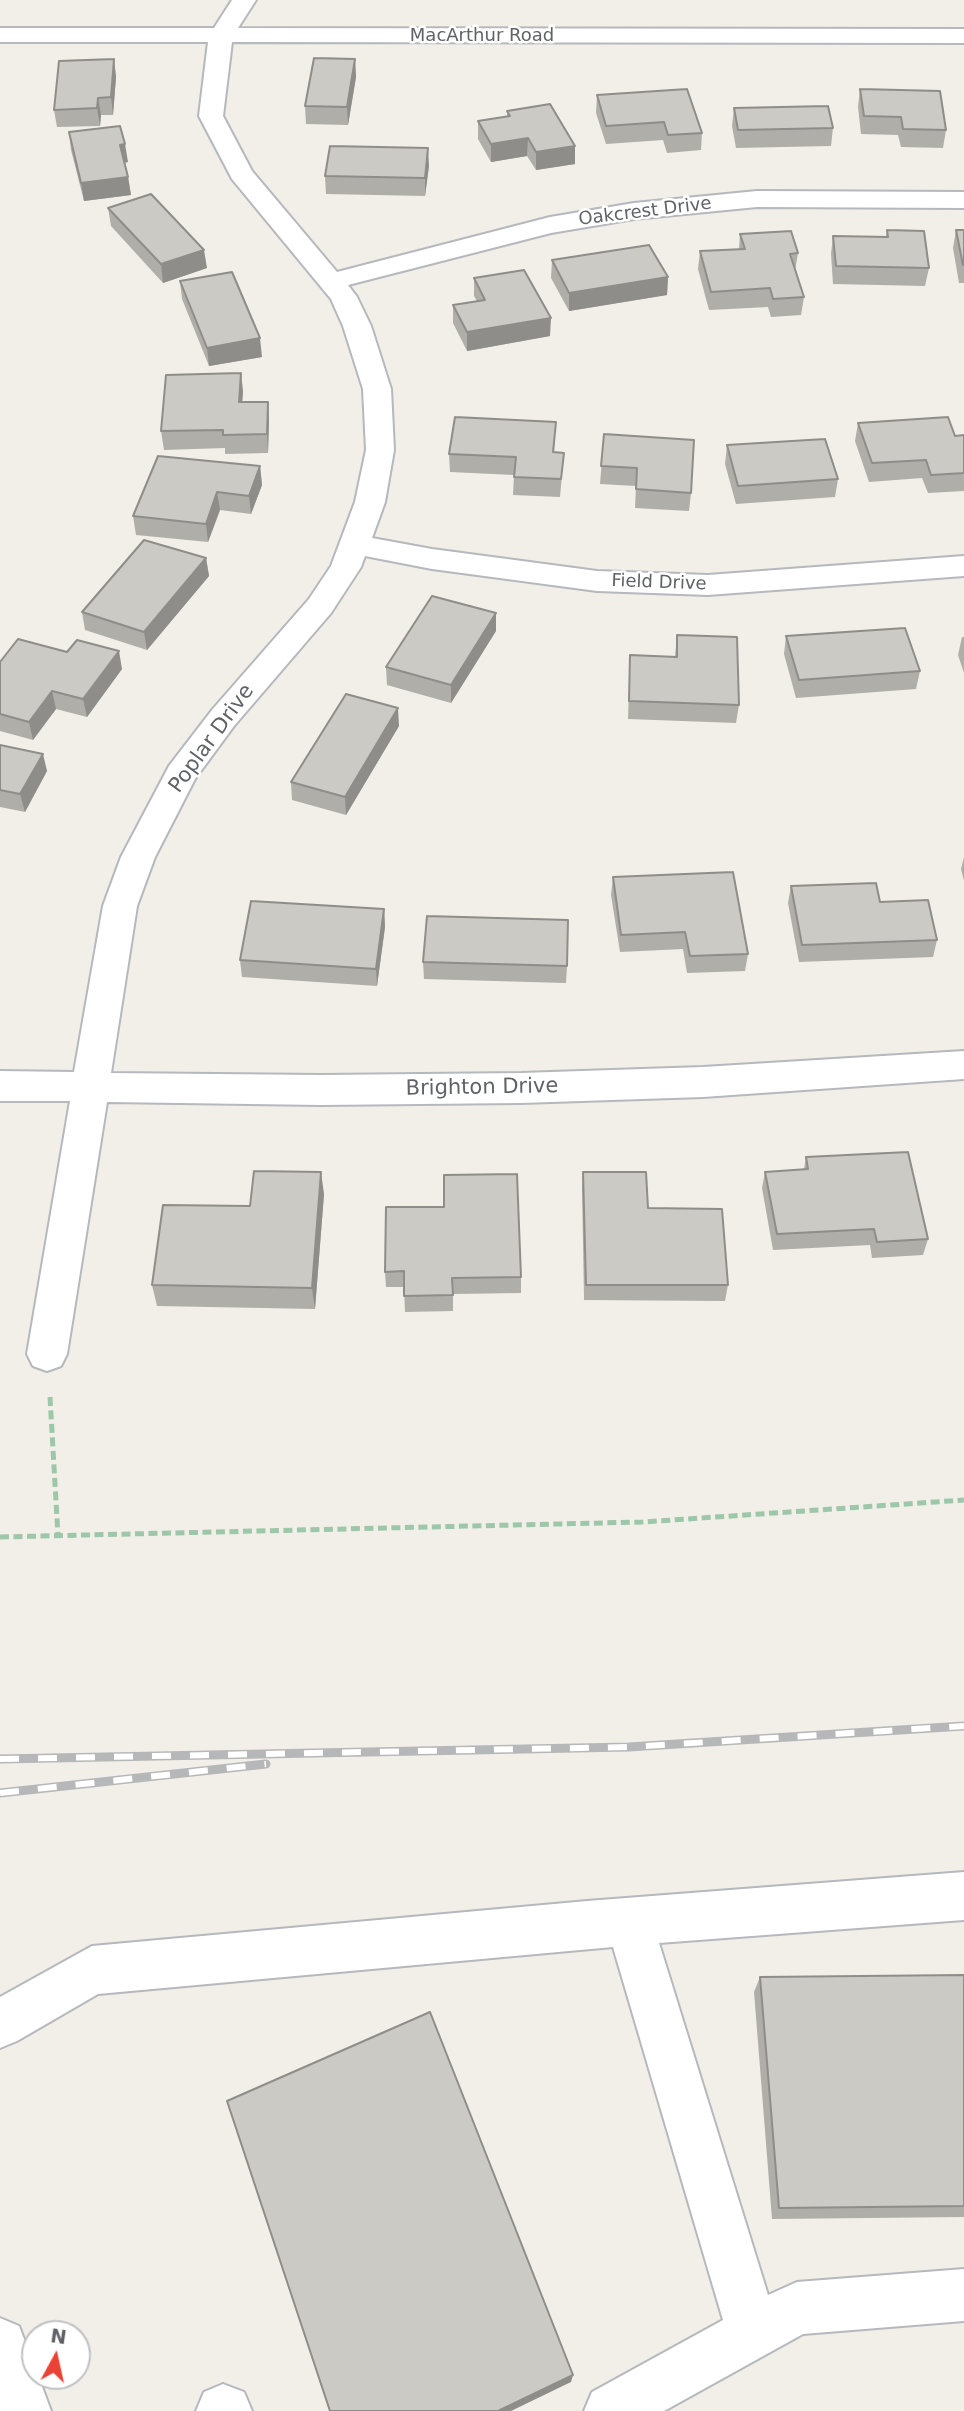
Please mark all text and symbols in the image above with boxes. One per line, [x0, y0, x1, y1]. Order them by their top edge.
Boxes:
street label: MacArthur Road [410, 25, 554, 47]
street label: Oakcrest Drive [577, 193, 713, 231]
street label: Field Drive [611, 571, 707, 595]
street label: Poplar Drive [164, 680, 260, 798]
street label: Brighton Drive [406, 1074, 558, 1102]
north arrow [21, 2320, 91, 2390]
text: N [49, 2324, 68, 2348]

